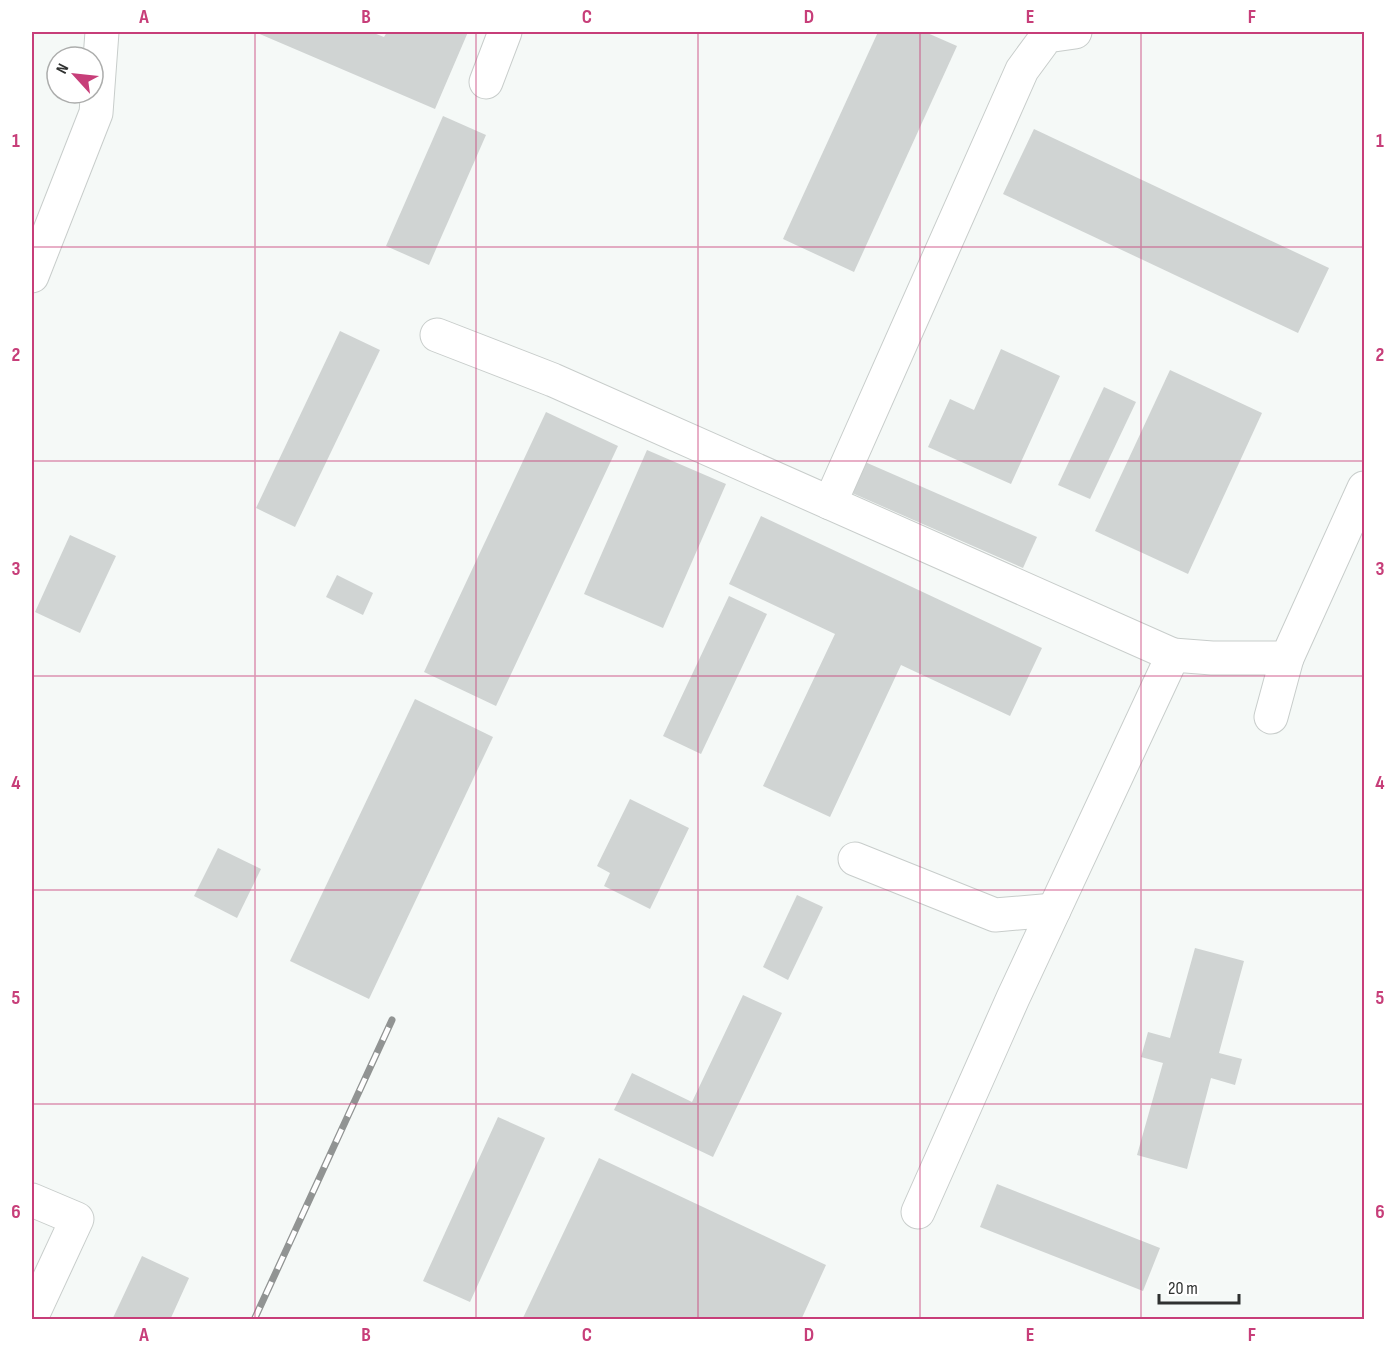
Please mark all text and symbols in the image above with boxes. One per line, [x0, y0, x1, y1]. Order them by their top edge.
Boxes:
text: A [138, 5, 149, 29]
text: B [361, 5, 371, 29]
text: C [582, 5, 592, 29]
text: D [804, 5, 814, 29]
text: E [1026, 5, 1034, 29]
text: F [1248, 5, 1256, 29]
north arrow [45, 45, 105, 105]
text: N [53, 61, 73, 77]
text: 1 [12, 129, 20, 153]
text: 1 [1376, 129, 1384, 153]
text: 2 [12, 343, 20, 367]
text: 2 [1376, 343, 1384, 367]
text: 3 [12, 557, 21, 581]
text: 3 [1376, 557, 1385, 581]
text: 4 [11, 771, 21, 795]
text: 4 [1375, 771, 1385, 795]
text: 5 [12, 986, 21, 1010]
text: 5 [1376, 986, 1385, 1010]
text: 6 [11, 1200, 21, 1224]
text: 6 [1375, 1200, 1385, 1224]
scale bar [1159, 1267, 1238, 1305]
text: 20 m [1168, 1278, 1198, 1299]
text: A [138, 1323, 149, 1347]
text: B [361, 1323, 371, 1347]
text: C [582, 1323, 592, 1347]
text: D [804, 1323, 814, 1347]
text: E [1026, 1323, 1034, 1347]
text: F [1248, 1323, 1256, 1347]

